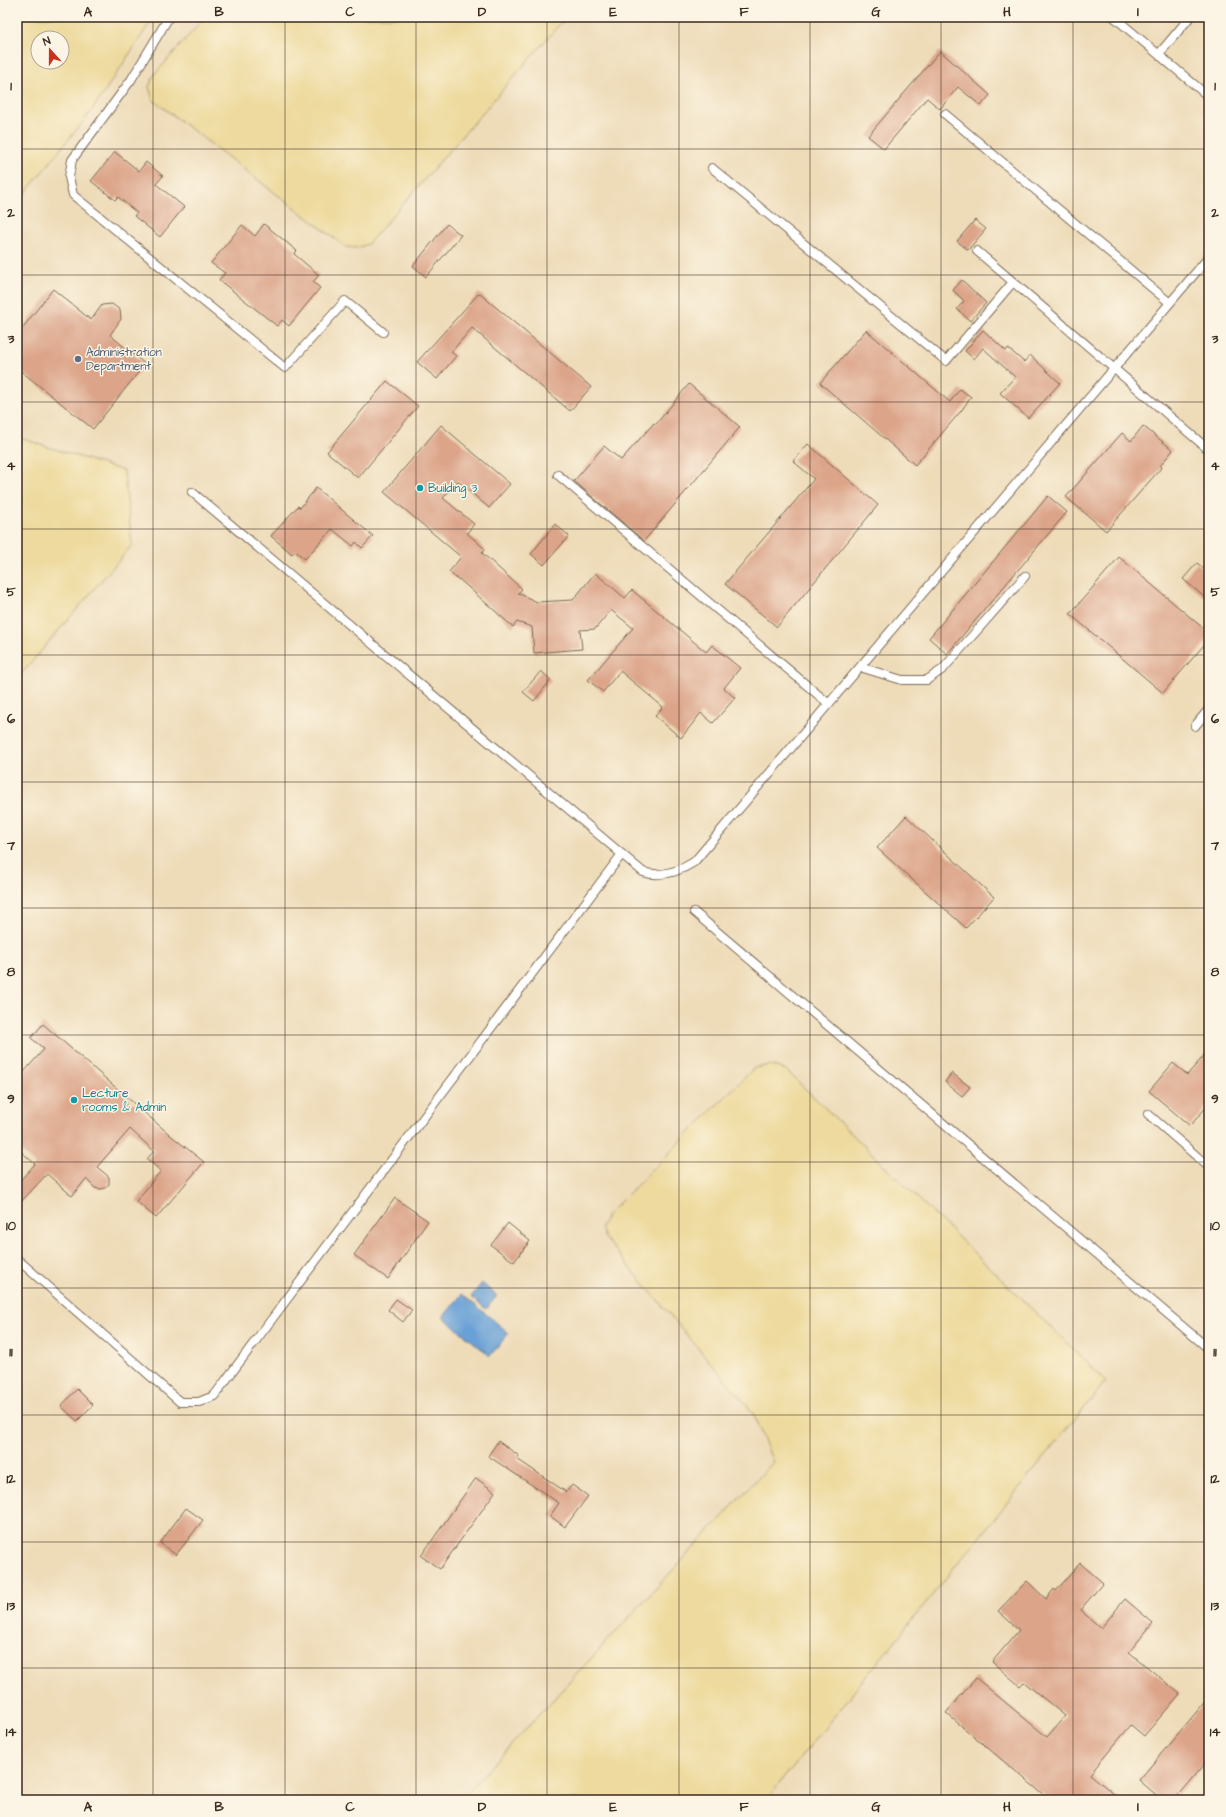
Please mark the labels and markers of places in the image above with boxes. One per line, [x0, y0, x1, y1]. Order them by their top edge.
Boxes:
place label: Administration Department [86, 344, 162, 375]
marker: Administration Department [73, 354, 83, 364]
place label: Building 3 [428, 480, 477, 498]
marker: Building 3 [415, 483, 425, 493]
place label: Lecture rooms & Admin [82, 1085, 166, 1116]
marker: Lecture rooms & Admin [69, 1095, 79, 1105]

